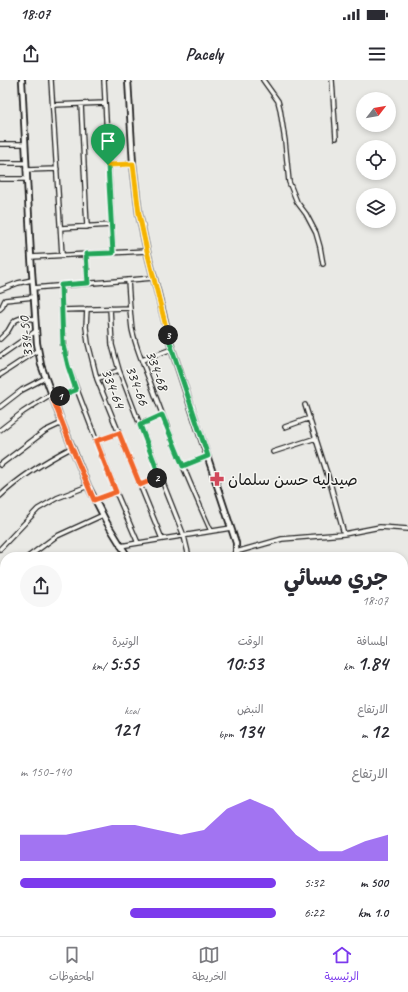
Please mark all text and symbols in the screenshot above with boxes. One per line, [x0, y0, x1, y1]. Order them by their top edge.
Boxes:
text: 18:07 [20, 5, 50, 24]
icon: share [20, 43, 42, 65]
text: Pacely [185, 43, 223, 65]
icon: menu [366, 43, 388, 65]
north arrow [356, 92, 396, 132]
map controls [356, 92, 396, 228]
pin [91, 124, 125, 165]
icon: arrive [97, 130, 119, 152]
button: locate [356, 140, 396, 180]
button: layers [356, 188, 396, 228]
street label: 334-50 [14, 314, 38, 358]
pin: 3 [158, 325, 178, 345]
text: 3 [166, 328, 170, 342]
street label: 334-68 [141, 348, 174, 395]
street label: 334-66 [121, 363, 154, 409]
street label: 334-64 [96, 366, 130, 413]
pin: 1 [50, 386, 70, 406]
text: 1 [58, 389, 62, 403]
pin: 2 [147, 468, 167, 488]
place label: صيدليه حسن سلمان [228, 470, 358, 490]
text: 2 [155, 471, 159, 485]
pharmacy icon: صيدليه حسن سلمان [209, 471, 225, 487]
text: جري مسائي [284, 564, 388, 592]
button: share [20, 565, 62, 607]
text: 18:07 [362, 593, 388, 609]
text: الوتيرة [112, 634, 139, 648]
text: الوقت [238, 634, 263, 648]
text: المسافة [357, 634, 388, 648]
text: 5:55 [109, 651, 139, 676]
text: 10:53 [224, 651, 263, 676]
text: 1.84 [357, 651, 388, 676]
text: /km [92, 659, 109, 673]
text: km [344, 659, 357, 673]
text: النبض [237, 702, 263, 716]
text: الارتفاع [357, 702, 388, 716]
text: kcal [124, 703, 139, 717]
text: 121 [112, 717, 139, 742]
text: 134 [236, 719, 263, 744]
text: 12 [370, 719, 388, 744]
text: bpm [219, 727, 236, 741]
text: m [361, 727, 370, 741]
text: 140–150 m [20, 764, 71, 780]
text: الارتفاع [352, 766, 388, 782]
text: 5:32 [304, 875, 324, 891]
text: 500 m [360, 875, 388, 891]
text: 6:22 [304, 905, 324, 921]
text: 1.0 km [358, 905, 388, 921]
tab: المحفوظات [49, 944, 94, 986]
tab: الخريطة [192, 944, 227, 986]
tab: الرئيسية [325, 944, 359, 986]

